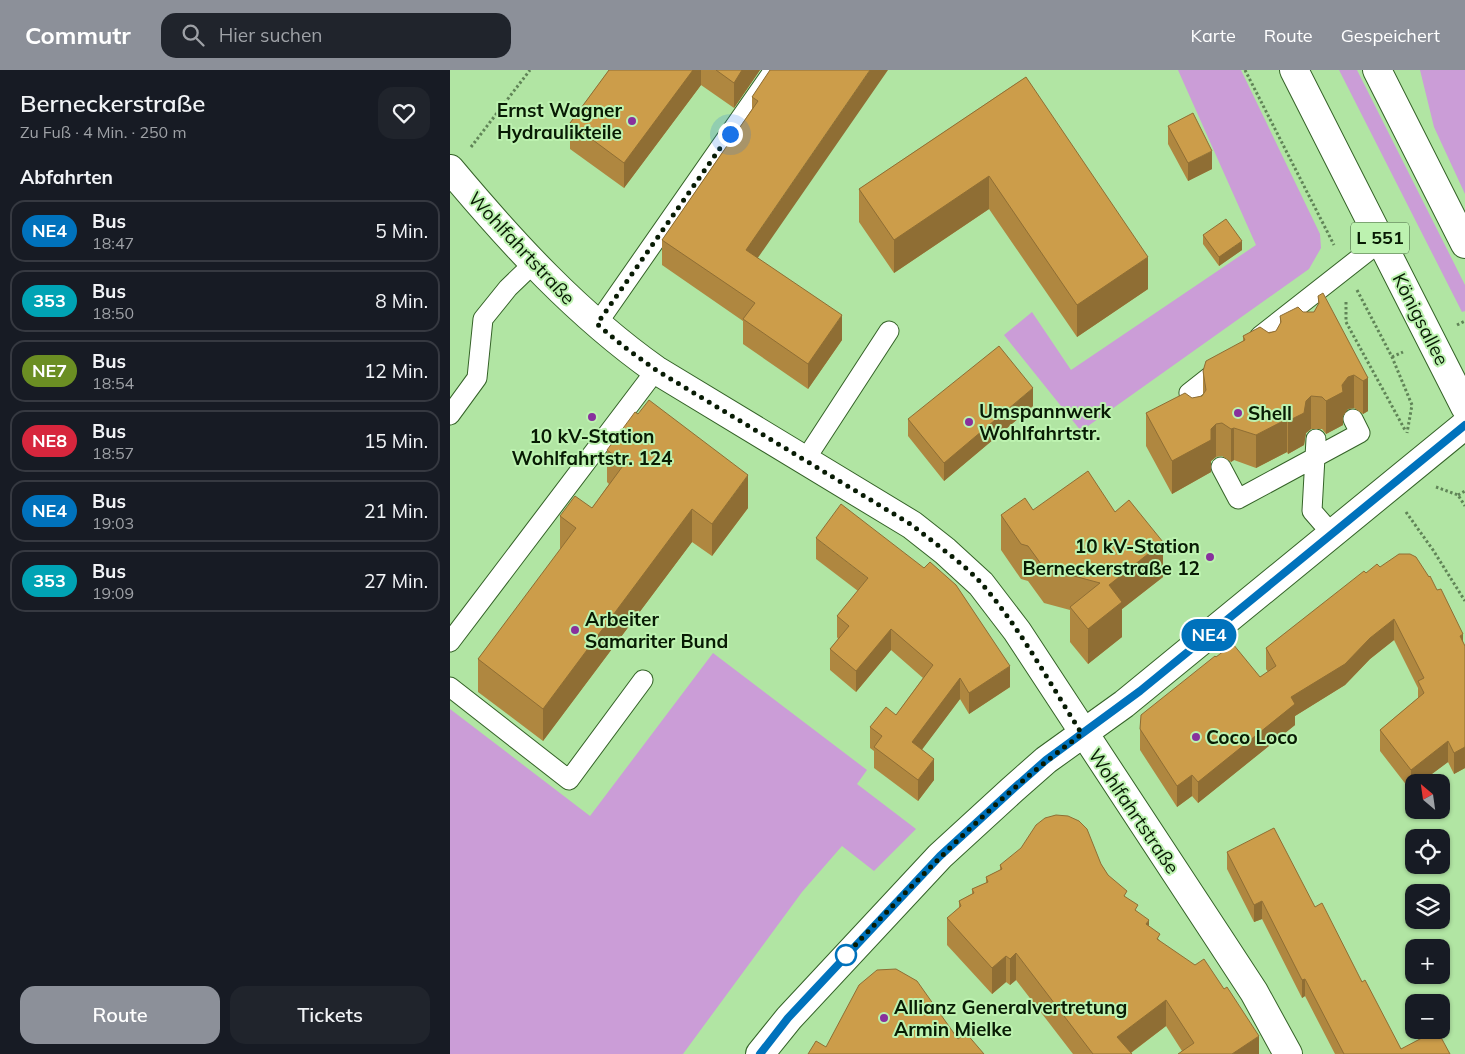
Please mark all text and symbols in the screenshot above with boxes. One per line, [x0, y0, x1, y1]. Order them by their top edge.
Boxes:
search box [161, 13, 511, 58]
text: Commutr [25, 20, 131, 50]
icon: search [179, 21, 207, 49]
text: Hier suchen [219, 23, 322, 47]
text: Karte [1191, 24, 1236, 47]
text: Route [1264, 24, 1313, 47]
text: Gespeichert [1341, 24, 1440, 47]
button: heart [378, 87, 430, 139]
text: Berneckerstraße [20, 88, 205, 118]
place label: Ernst Wagner Hydraulikteile [497, 98, 623, 144]
marker: Ernst Wagner Hydraulikteile [626, 115, 638, 127]
text: Zu Fuß · 4 Min. · 250 m [20, 122, 186, 142]
your location [718, 122, 743, 147]
text: Abfahrten [20, 165, 113, 189]
street label: Wohlfahrtstraße [463, 186, 581, 310]
text: Bus [92, 209, 126, 233]
text: NE4 [32, 219, 67, 242]
text: 5 Min. [375, 219, 428, 243]
road number: L 551 [1351, 222, 1409, 254]
text: 18:47 [92, 233, 134, 253]
street label: Königsallee [1388, 269, 1454, 369]
text: Bus [92, 279, 126, 303]
text: 353 [33, 289, 66, 312]
text: 8 Min. [375, 289, 428, 313]
text: 18:50 [92, 303, 134, 323]
text: Bus [92, 349, 126, 373]
text: NE7 [32, 359, 67, 382]
text: 12 Min. [364, 359, 428, 383]
text: 18:54 [92, 373, 134, 393]
place label: Umspannwerk Wohlfahrtstr. [979, 399, 1112, 445]
place label: Shell [1248, 401, 1292, 425]
marker: Shell [1232, 407, 1244, 419]
marker: 10 kV-Station Wohlfahrtstr. 124 [586, 411, 598, 423]
marker: Umspannwerk Wohlfahrtstr. [963, 416, 975, 428]
text: Bus [92, 419, 126, 443]
place label: 10 kV-Station Wohlfahrtstr. 124 [512, 424, 673, 470]
text: NE8 [32, 429, 67, 452]
text: 15 Min. [364, 429, 428, 453]
text: 18:57 [92, 443, 134, 463]
text: Bus [92, 489, 126, 513]
text: NE4 [32, 499, 67, 522]
text: 21 Min. [364, 499, 428, 523]
text: 19:03 [92, 513, 134, 533]
place label: 10 kV-Station Berneckerstraße 12 [1022, 534, 1200, 580]
marker: 10 kV-Station Berneckerstraße 12 [1204, 551, 1216, 563]
text: Bus [92, 559, 126, 583]
text: 353 [33, 569, 66, 592]
text: 27 Min. [364, 569, 428, 593]
text: 19:09 [92, 583, 134, 603]
place label: Arbeiter Samariter Bund [585, 607, 728, 653]
line badge: NE4 [1180, 619, 1238, 651]
text: NE4 [1191, 623, 1227, 646]
marker: Arbeiter Samariter Bund [569, 624, 581, 636]
place label: Coco Loco [1206, 725, 1298, 749]
marker: Coco Loco [1190, 731, 1202, 743]
street label: Wohlfahrtstraße [1083, 744, 1185, 878]
north arrow [1405, 774, 1450, 819]
map controls [1405, 774, 1450, 1039]
button: locate [1405, 829, 1450, 874]
button: layers [1405, 884, 1450, 929]
button: + [1405, 939, 1450, 984]
unlabelled marker [835, 944, 857, 966]
button: Route [20, 986, 220, 1044]
button: Tickets [230, 986, 430, 1044]
button: − [1405, 994, 1450, 1039]
place label: Allianz Generalvertretung Armin Mielke [894, 995, 1127, 1041]
marker: Allianz Generalvertretung Armin Mielke [878, 1012, 890, 1024]

